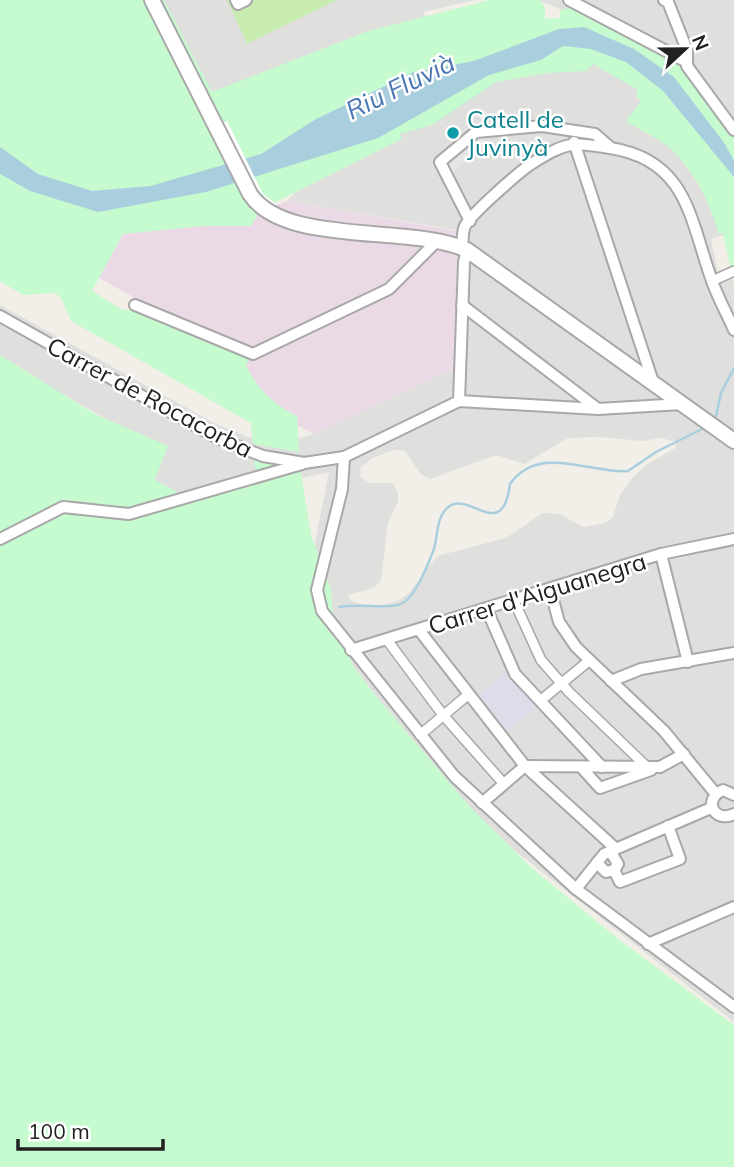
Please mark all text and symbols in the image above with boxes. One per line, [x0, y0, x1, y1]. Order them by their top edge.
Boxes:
north arrow [650, 14, 720, 84]
text: N [687, 31, 715, 54]
water label: Riu Fluvià [340, 45, 460, 127]
place label: Catell de Juvinyà [467, 104, 564, 162]
marker: Catell de Juvinyà [445, 125, 461, 141]
street label: Carrer de Rocacorba [42, 330, 258, 464]
street label: Carrer d'Aiguanegra [425, 546, 649, 640]
scale bar [18, 1108, 163, 1152]
text: 100 m [28, 1118, 90, 1144]

